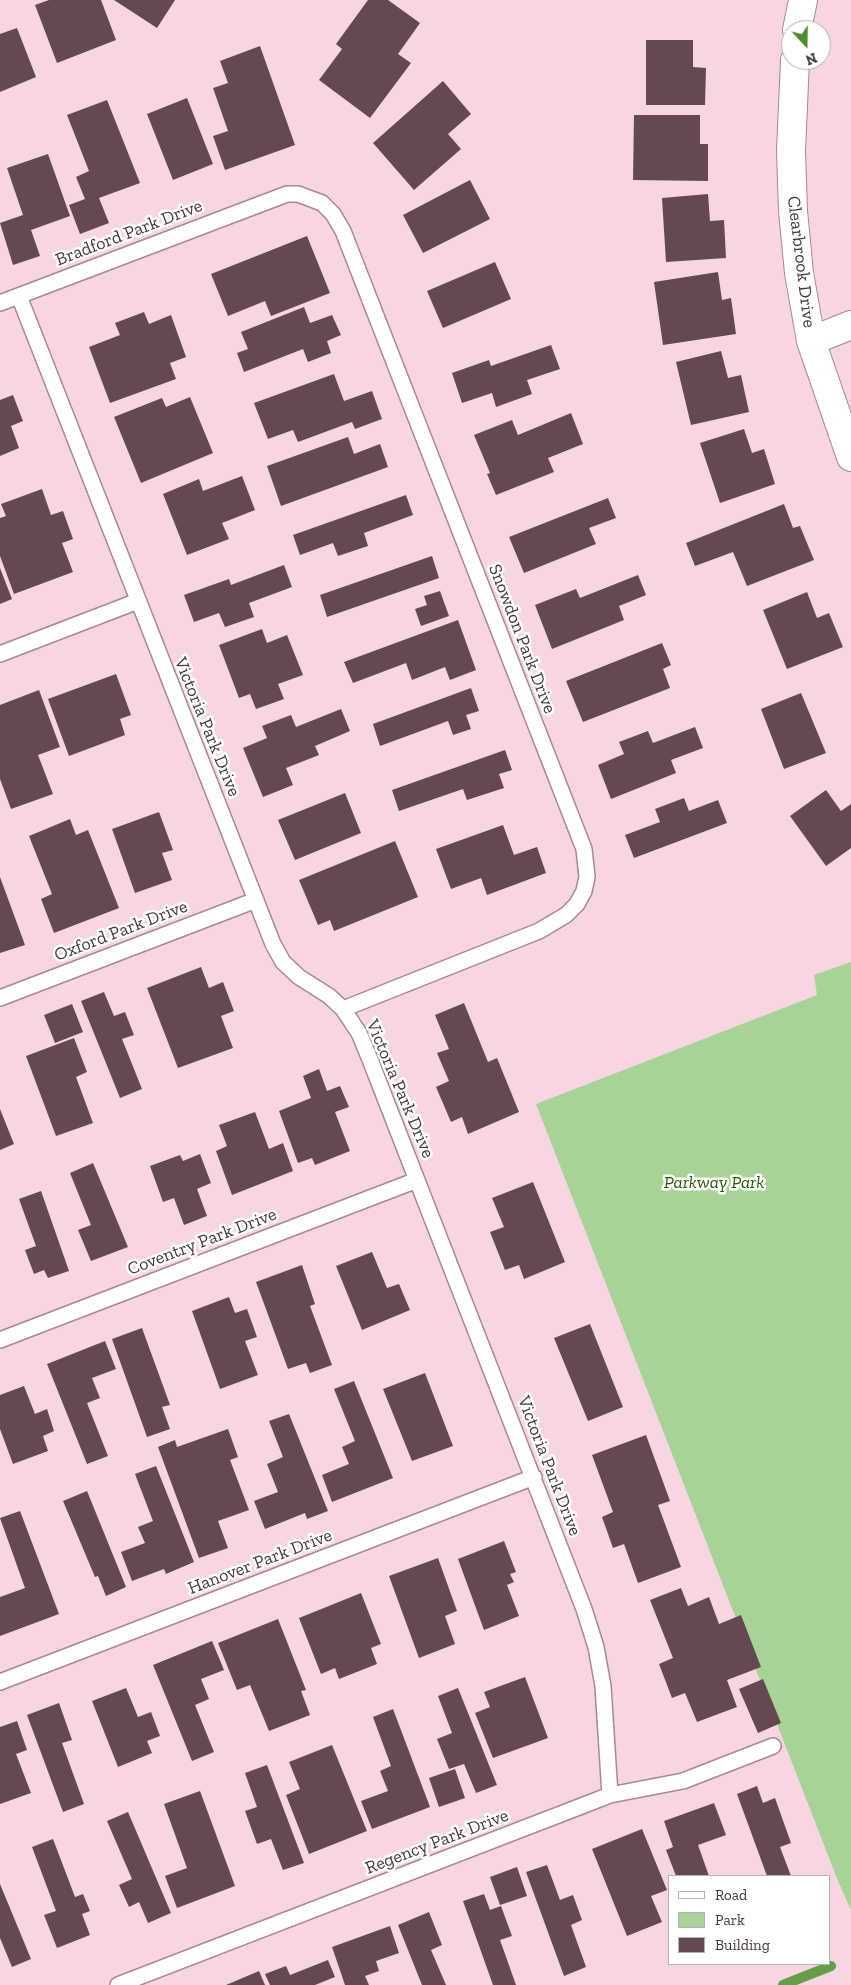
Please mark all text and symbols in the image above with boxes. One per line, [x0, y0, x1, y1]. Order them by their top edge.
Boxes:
north arrow [781, 20, 831, 70]
text: N [803, 49, 819, 68]
street label: Bradford Park Drive [53, 195, 205, 271]
street label: Clearbrook Drive [782, 195, 820, 329]
street label: Snowdon Park Drive [484, 561, 560, 717]
street label: Victoria Park Drive [169, 654, 245, 800]
street label: Oxford Park Drive [51, 896, 191, 966]
street label: Victoria Park Drive [361, 1017, 439, 1161]
park label: Parkway Park [664, 1172, 764, 1194]
street label: Coventry Park Drive [124, 1204, 280, 1280]
street label: Victoria Park Drive [512, 1393, 586, 1539]
street label: Hanover Park Drive [185, 1525, 335, 1599]
street label: Regency Park Drive [362, 1805, 512, 1879]
legend [668, 1875, 831, 1965]
text: Road [715, 1886, 747, 1904]
text: Park [715, 1911, 745, 1929]
text: Building [715, 1936, 770, 1954]

